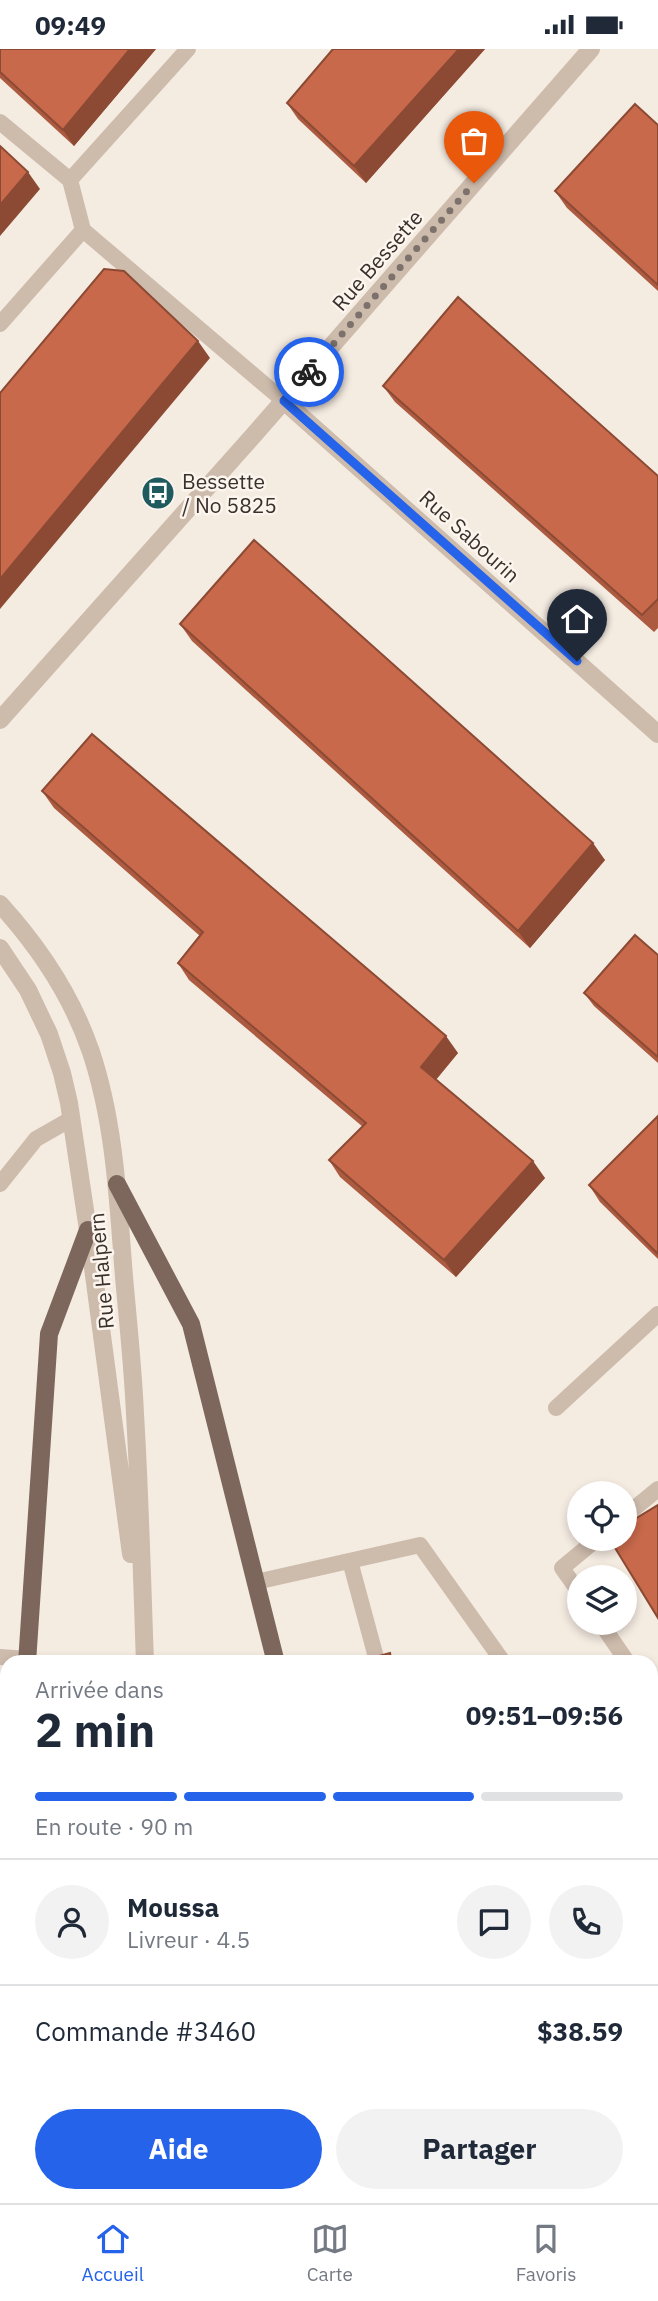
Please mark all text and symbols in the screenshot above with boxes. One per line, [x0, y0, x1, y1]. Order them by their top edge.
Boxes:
text: 09:49 [35, 8, 106, 42]
pin [444, 111, 504, 183]
icon: bag [455, 122, 493, 160]
street label: Rue Bessette [325, 204, 429, 316]
courier [274, 337, 344, 407]
icon: bike [290, 353, 328, 391]
place label: Bessette / No 5825 [182, 467, 277, 519]
bus stop icon: Bessette / No 5825 [139, 474, 177, 512]
street label: Rue Sabourin [414, 483, 526, 589]
pin [547, 589, 607, 661]
icon: home [558, 600, 596, 638]
street label: Rue Halpern [82, 1212, 120, 1330]
map controls [567, 1481, 637, 1635]
button: locate [567, 1481, 637, 1551]
button: layers [567, 1565, 637, 1635]
text: Arrivée dans [35, 1674, 164, 1704]
text: 09:51–09:56 [466, 1698, 623, 1732]
text: 2 min [35, 1700, 155, 1760]
text: En route · 90 m [35, 1811, 193, 1841]
button: person [35, 1885, 109, 1959]
button: chat [457, 1885, 531, 1959]
button: phone [549, 1885, 623, 1959]
text: Moussa [127, 1890, 219, 1924]
text: Livreur · 4.5 [127, 1924, 250, 1954]
text: Commande #3460 [35, 2014, 256, 2048]
text: $38.59 [537, 2014, 623, 2048]
button: Aide [35, 2109, 322, 2189]
button: Partager [336, 2109, 623, 2189]
tab: Accueil [81, 2220, 144, 2286]
tab: Carte [307, 2220, 353, 2286]
tab: Favoris [516, 2220, 576, 2286]

